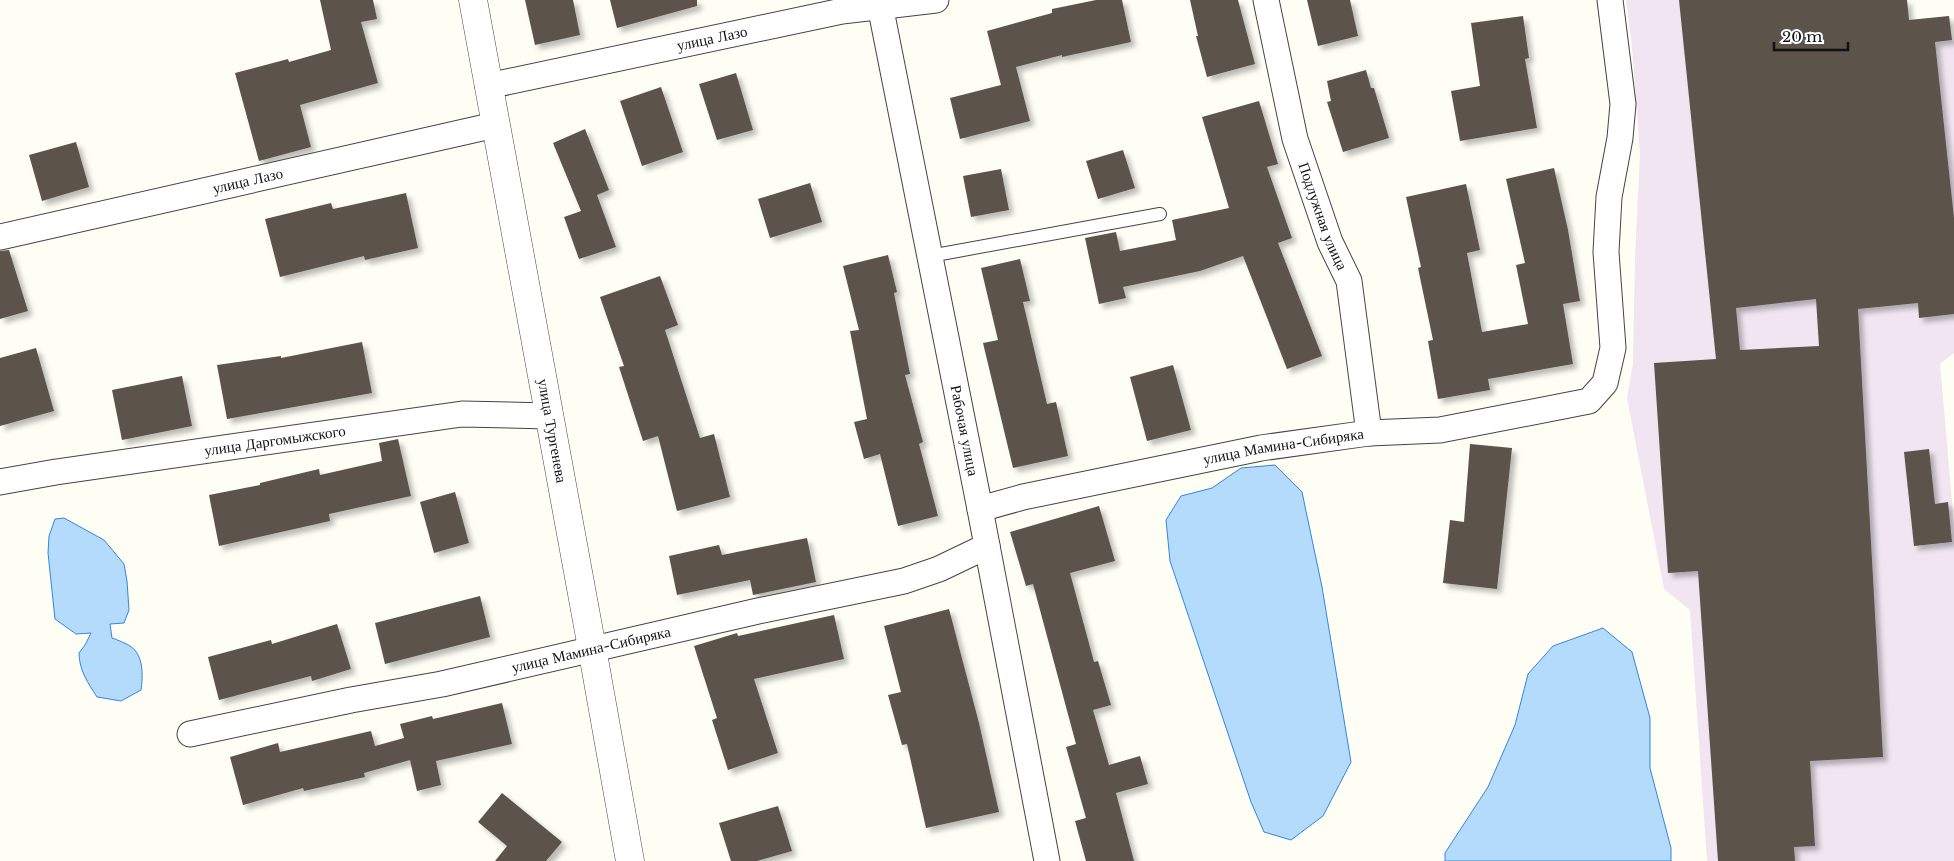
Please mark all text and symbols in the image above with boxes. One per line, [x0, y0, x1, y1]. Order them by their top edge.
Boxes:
scale bar [1774, 20, 1848, 52]
street label: улица Лазо [675, 21, 749, 55]
text: 20 m [1782, 27, 1822, 46]
street label: Подлужная улица [1295, 160, 1352, 273]
street label: улица Лазо [211, 163, 285, 198]
street label: улица Тургенева [534, 377, 572, 485]
street label: Рабочая улица [947, 383, 983, 478]
street label: улица Даргомыжского [203, 421, 347, 460]
street label: улица Мамина-Сибиряка [1201, 424, 1365, 469]
street label: улица Мамина-Сибиряка [510, 621, 673, 677]

